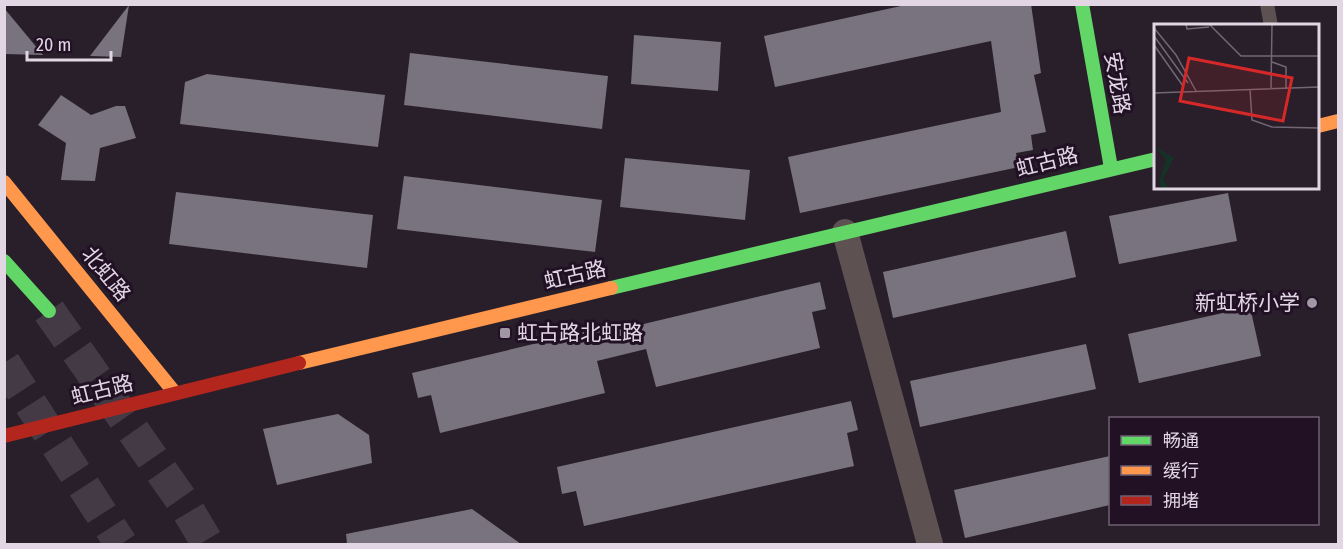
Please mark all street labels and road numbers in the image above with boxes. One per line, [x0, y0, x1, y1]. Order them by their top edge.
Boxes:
street label: 安龙路 [1099, 50, 1135, 116]
street label: 虹古路 [1013, 142, 1081, 182]
street label: 北虹路 [76, 241, 136, 307]
street label: 虹古路 [541, 255, 609, 295]
street label: 虹古路 [68, 370, 136, 410]

